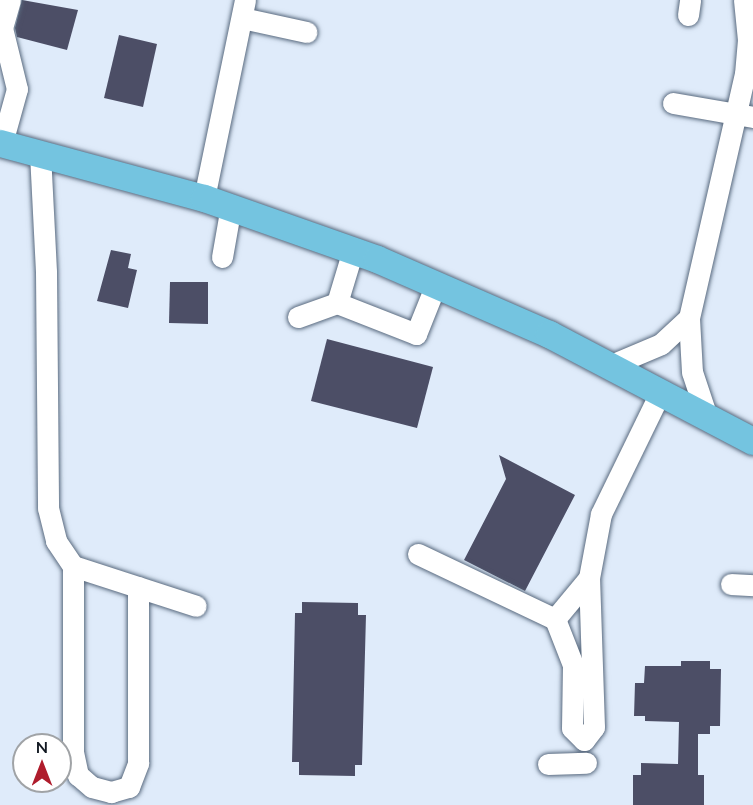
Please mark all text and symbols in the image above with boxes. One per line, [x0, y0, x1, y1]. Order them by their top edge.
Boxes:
north arrow [12, 733, 72, 793]
text: N [36, 737, 48, 756]

